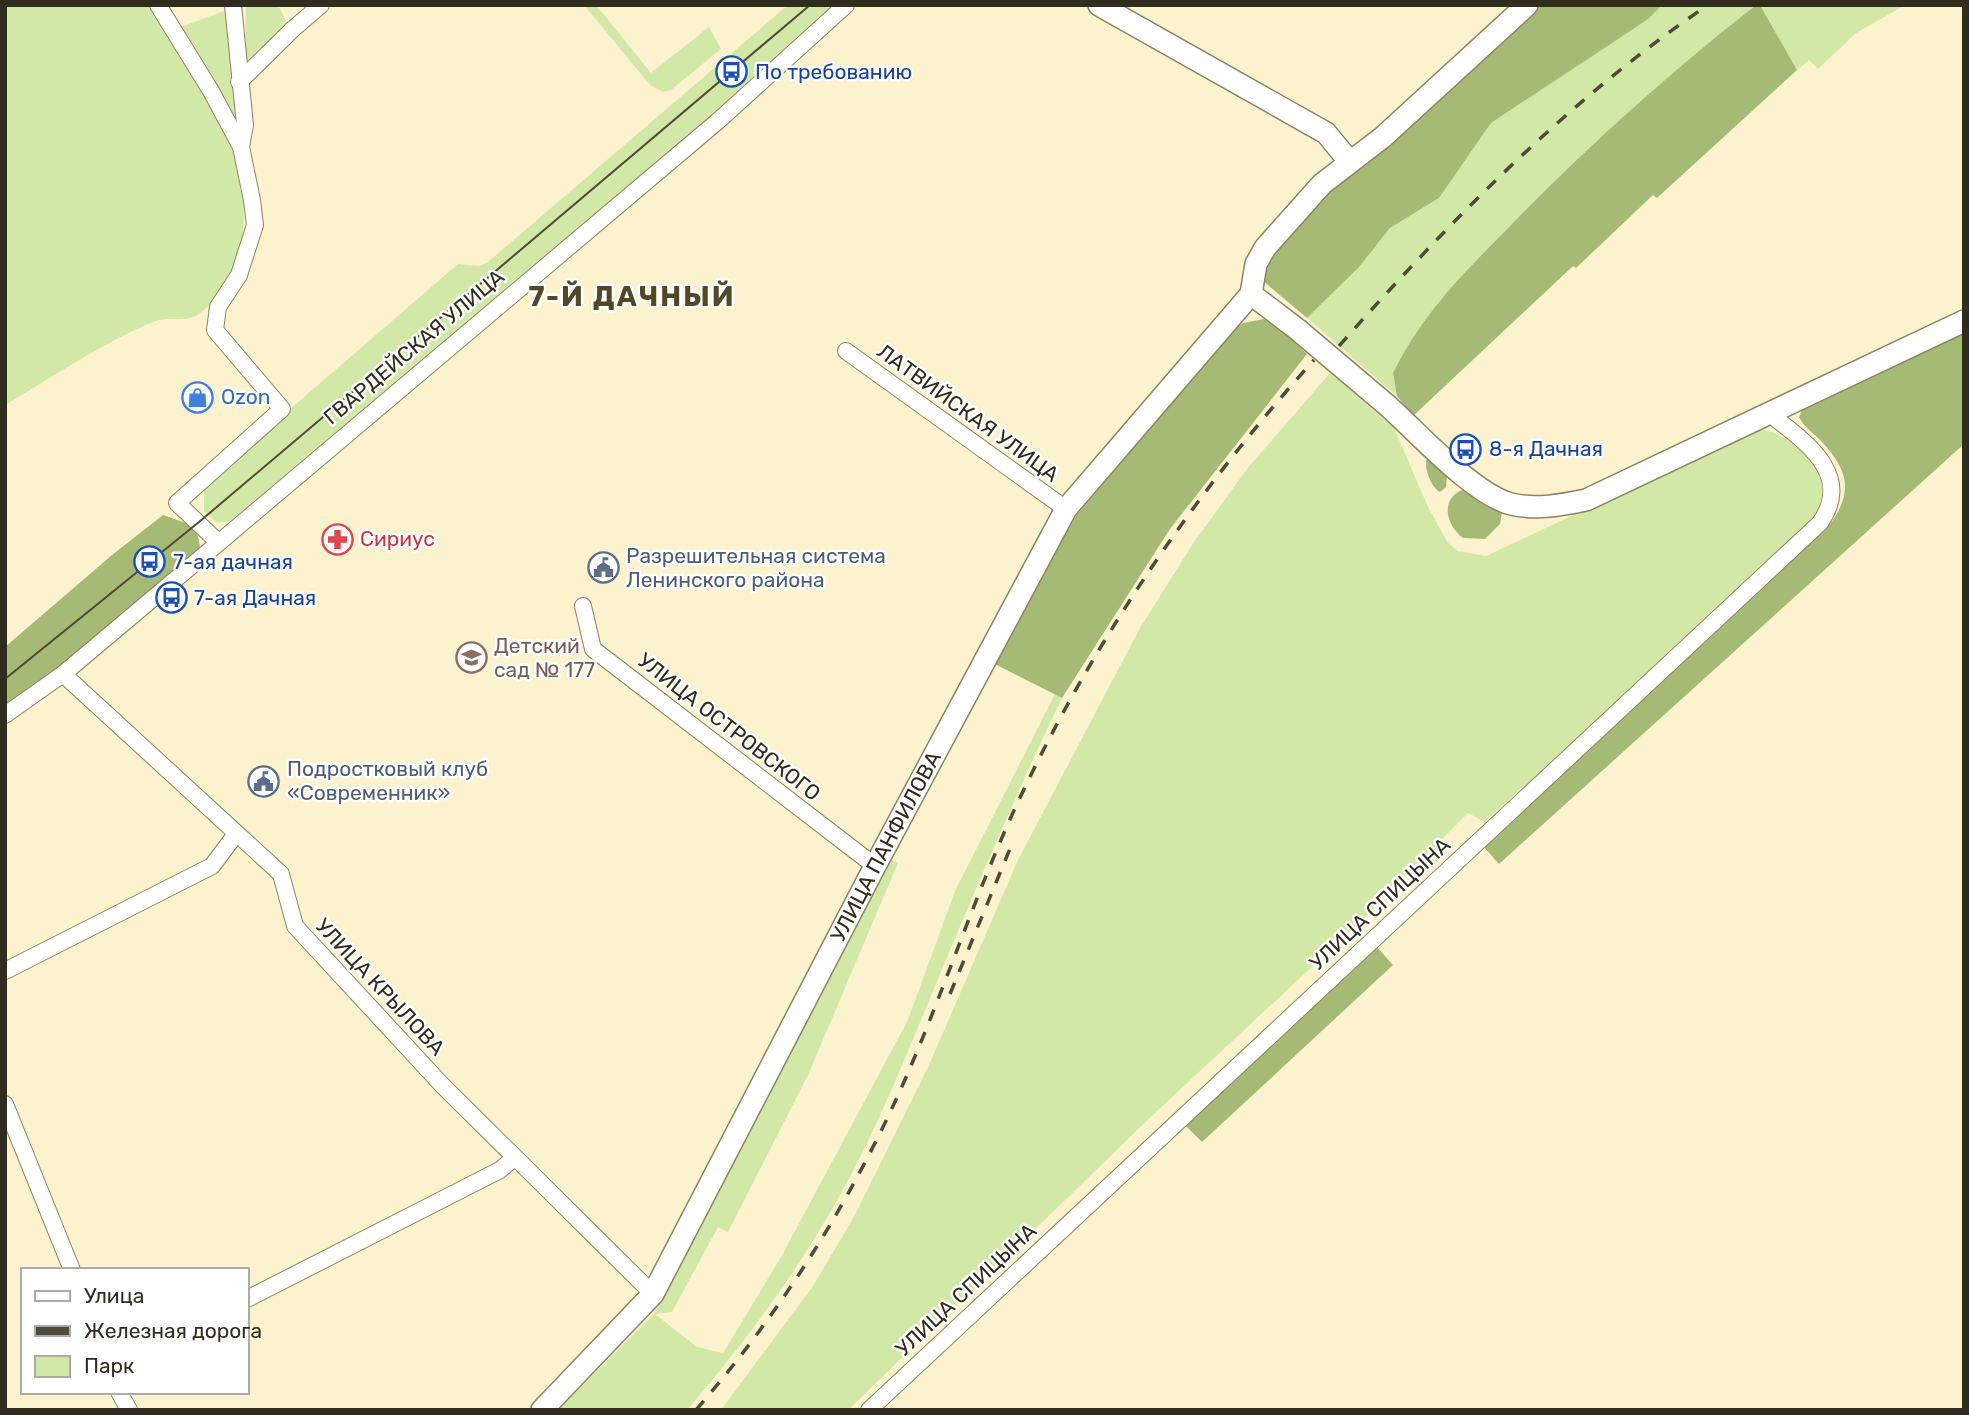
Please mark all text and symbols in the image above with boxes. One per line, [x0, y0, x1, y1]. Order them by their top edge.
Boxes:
bus stop icon: По требованию [715, 55, 749, 89]
place label: По требованию [755, 59, 912, 84]
street label: ГВАРДЕЙСКАЯ УЛИЦА [318, 264, 509, 429]
district label: 7-Й ДАЧНЫЙ [529, 280, 735, 313]
street label: ЛАТВИЙСКАЯ УЛИЦА [873, 338, 1064, 487]
shop icon: Ozon [181, 380, 215, 414]
place label: Ozon [221, 384, 271, 409]
bus stop icon: 8-я Дачная [1449, 432, 1483, 466]
place label: 8-я Дачная [1489, 436, 1603, 461]
pharmacy icon: Сириус [320, 522, 354, 556]
place label: Сириус [360, 526, 435, 551]
place label: Разрешительная система Ленинского района [626, 543, 886, 592]
bus stop icon: 7-ая дачная [133, 545, 167, 579]
place label: 7-ая дачная [173, 549, 293, 574]
public building icon: Разрешительная система Ленинского района [586, 551, 620, 585]
bus stop icon: 7-ая Дачная [154, 581, 188, 615]
place label: 7-ая Дачная [194, 585, 316, 610]
place label: Детский сад № 177 [494, 633, 595, 682]
school or university icon: Детский сад № 177 [454, 641, 488, 675]
street label: УЛИЦА ОСТРОВСКОГО [633, 648, 826, 806]
street label: УЛИЦА ПАНФИЛОВА [825, 747, 946, 946]
place label: Подростковый клуб «Современник» [287, 756, 488, 805]
public building icon: Подростковый клуб «Современник» [247, 764, 281, 798]
street label: УЛИЦА СПИЦЫНА [1304, 832, 1455, 975]
street label: УЛИЦА КРЫЛОВА [311, 913, 450, 1060]
street label: УЛИЦА СПИЦЫНА [890, 1218, 1041, 1361]
legend [21, 1268, 248, 1394]
text: Улица [84, 1283, 144, 1308]
text: Железная дорога [84, 1318, 262, 1343]
text: Парк [84, 1353, 134, 1378]

